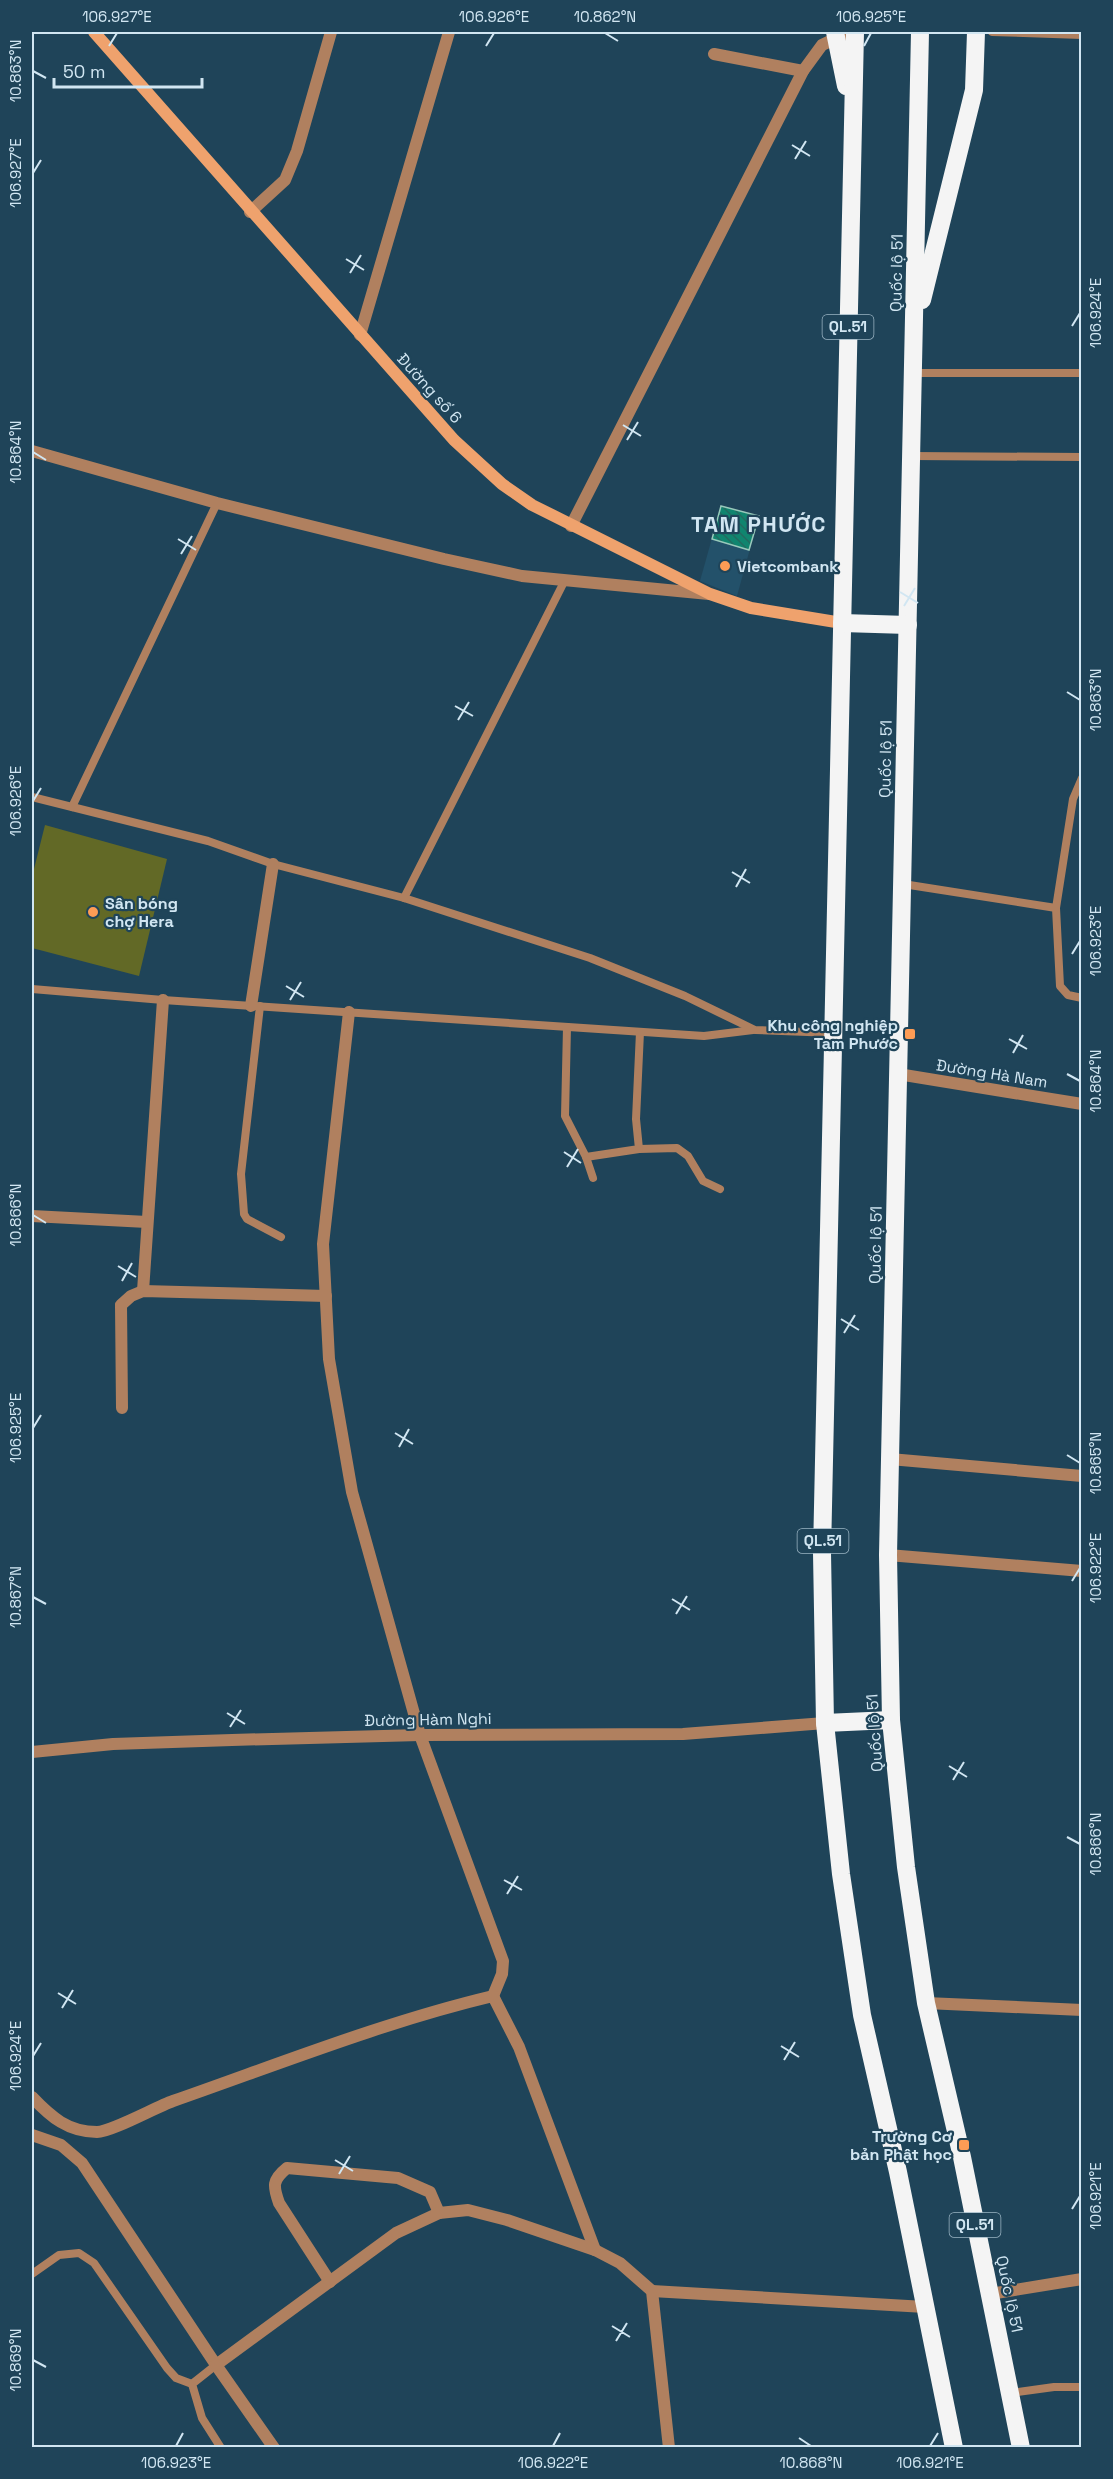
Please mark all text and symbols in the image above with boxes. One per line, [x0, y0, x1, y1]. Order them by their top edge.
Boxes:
text: 106.927°E [82, 7, 152, 26]
text: 106.926°E [459, 7, 529, 26]
text: 10.862°N [574, 7, 636, 26]
text: 106.925°E [836, 7, 906, 26]
text: 10.863°N [6, 40, 25, 102]
scale bar [54, 51, 202, 89]
text: 50 m [63, 60, 105, 83]
text: 106.927°E [6, 138, 25, 208]
street label: Quốc lộ 51 [885, 234, 908, 312]
text: 106.924°E [1086, 278, 1105, 348]
road number: QL.51 [822, 315, 874, 339]
street label: Đường số 6 [393, 349, 467, 428]
text: 10.864°N [6, 420, 25, 484]
district label: TAM PHƯỚC [691, 510, 827, 538]
place label: Vietcombank [737, 556, 838, 577]
marker: Vietcombank [718, 559, 732, 573]
text: 10.863°N [1086, 669, 1105, 731]
street label: Quốc lộ 51 [874, 720, 897, 798]
text: 106.926°E [6, 766, 25, 836]
place label: Sân bóng chợ Hera [105, 893, 178, 932]
marker: Sân bóng chợ Hera [86, 905, 100, 919]
text: 106.923°E [1086, 906, 1105, 976]
place label: Khu công nghiệp Tam Phước [767, 1015, 898, 1054]
marker: Khu công nghiệp Tam Phước [903, 1027, 917, 1041]
text: 10.864°N [1086, 1049, 1105, 1113]
street label: Đường Hà Nam [935, 1054, 1049, 1093]
text: 10.866°N [6, 1184, 25, 1246]
street label: Quốc lộ 51 [864, 1206, 887, 1284]
text: 106.925°E [6, 1393, 25, 1463]
text: 10.865°N [1086, 1432, 1105, 1494]
road number: QL.51 [798, 1529, 848, 1553]
text: 106.922°E [1086, 1533, 1105, 1603]
text: 10.867°N [6, 1566, 25, 1628]
street label: Quốc lộ 51 [861, 1693, 888, 1773]
street label: Đường Hàm Nghi [364, 1708, 492, 1731]
text: 10.866°N [1086, 1813, 1105, 1875]
text: 106.924°E [6, 2021, 25, 2091]
place label: Trường Cơ bản Phật học [850, 2126, 953, 2165]
marker: Trường Cơ bản Phật học [957, 2138, 971, 2152]
text: 106.921°E [1086, 2162, 1105, 2230]
road number: QL.51 [950, 2213, 1000, 2237]
street label: Quốc lộ 51 [991, 2254, 1028, 2334]
text: 10.869°N [6, 2329, 25, 2391]
text: 106.923°E [141, 2453, 211, 2472]
text: 106.922°E [518, 2453, 588, 2472]
text: 10.868°N [780, 2453, 843, 2472]
text: 106.921°E [896, 2453, 964, 2472]

